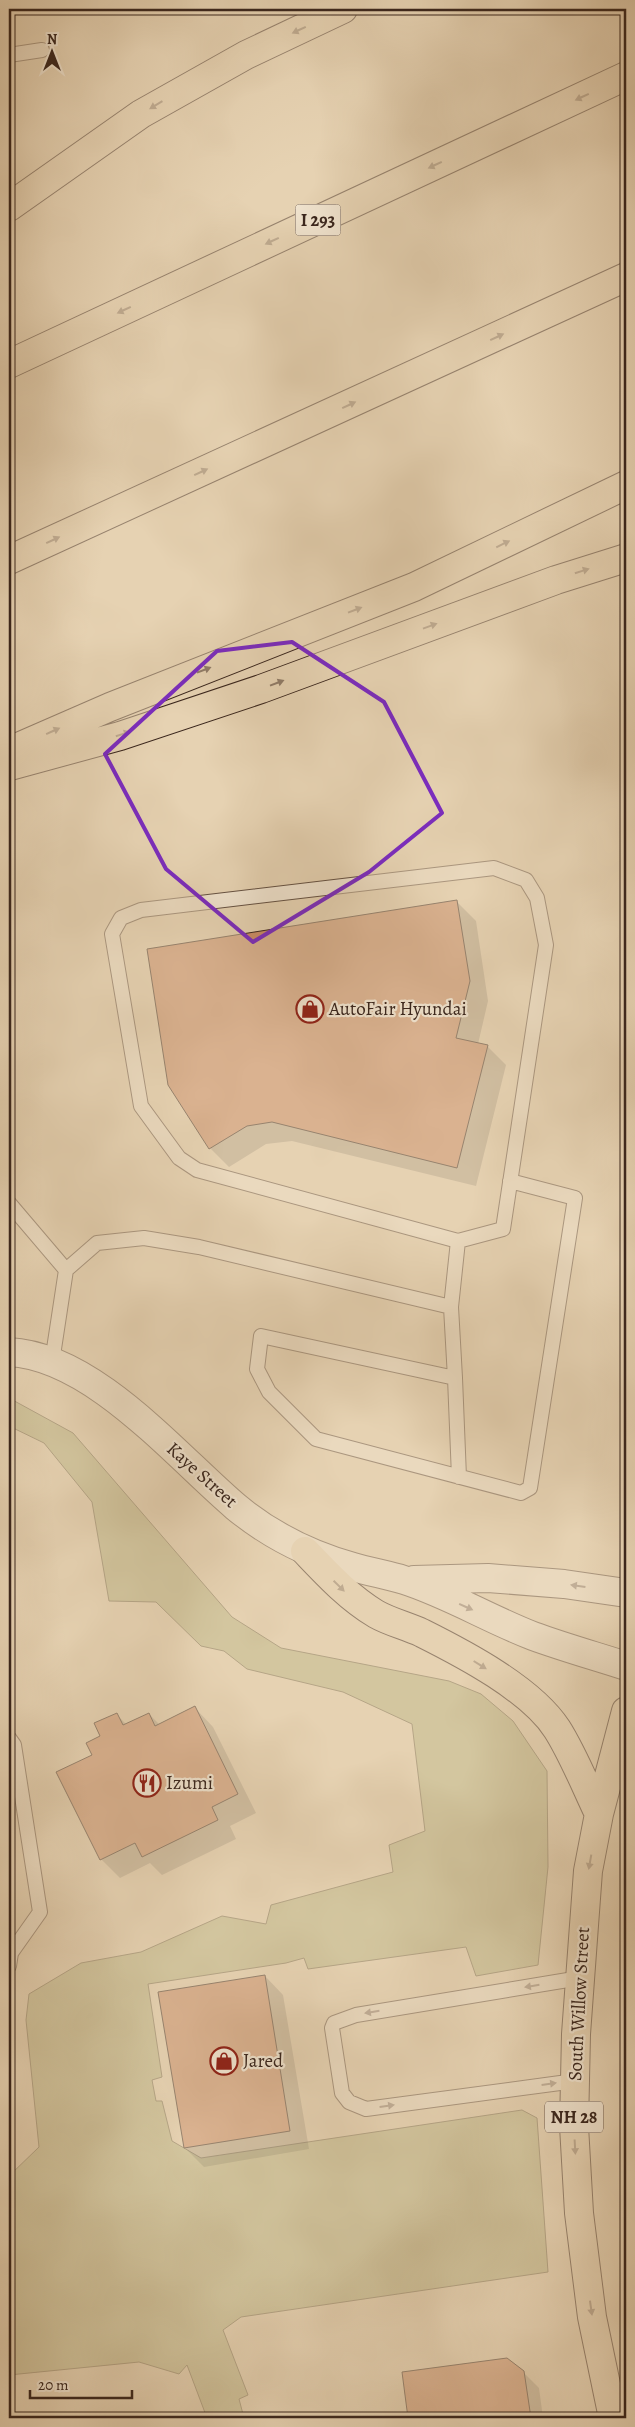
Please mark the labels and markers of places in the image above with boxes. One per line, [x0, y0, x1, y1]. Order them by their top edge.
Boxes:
shop icon: AutoFair Hyundai [295, 994, 325, 1024]
place label: AutoFair Hyundai [328, 996, 467, 1022]
restaurant icon: Izumi [132, 1768, 162, 1798]
place label: Izumi [166, 1770, 213, 1796]
shop icon: Jared [209, 2046, 239, 2076]
place label: Jared [243, 2048, 284, 2074]

